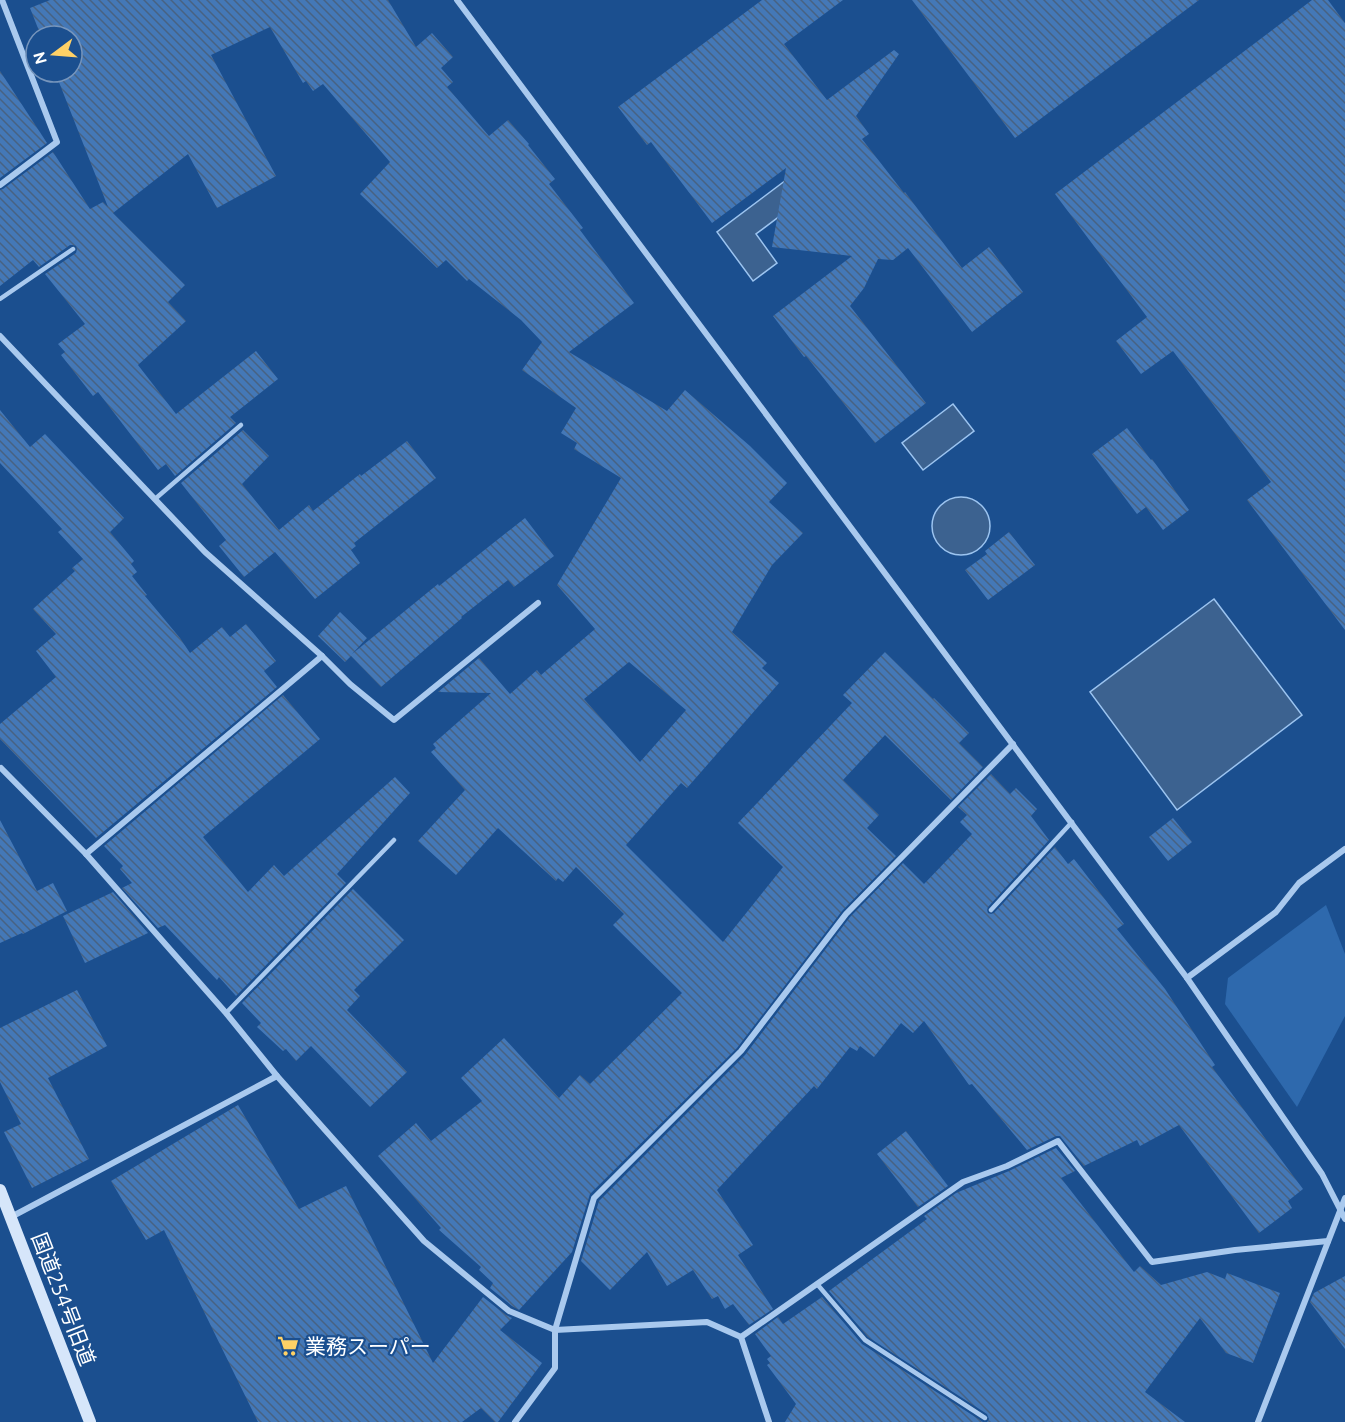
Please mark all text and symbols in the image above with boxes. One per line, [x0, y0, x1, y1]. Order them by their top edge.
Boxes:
north arrow [24, 24, 84, 84]
text: N [29, 50, 50, 66]
street label: 国道254号旧道 [28, 1229, 100, 1369]
supermarket icon: 業務スーパー [276, 1334, 300, 1358]
place label: 業務スーパー [305, 1334, 431, 1358]

